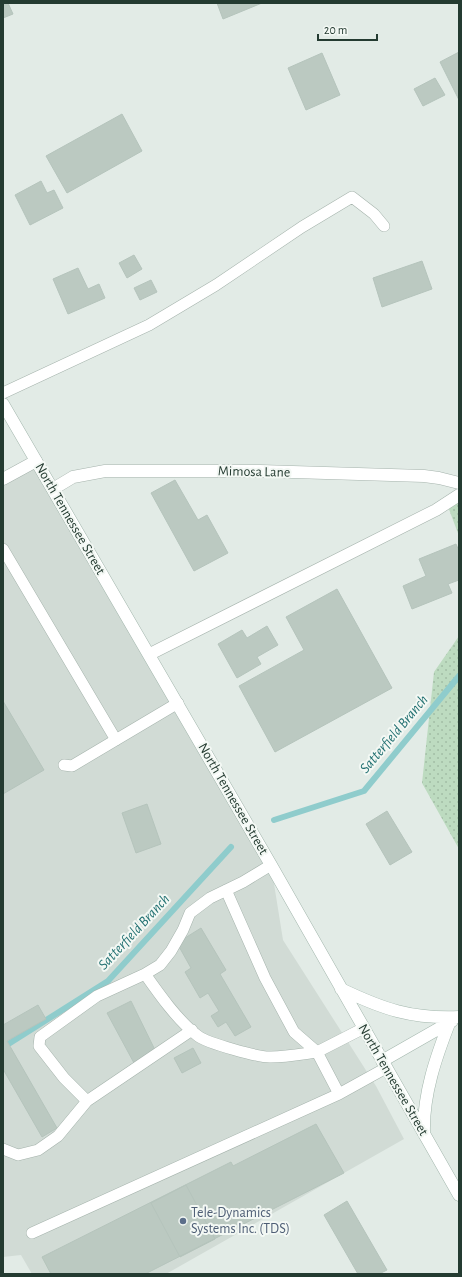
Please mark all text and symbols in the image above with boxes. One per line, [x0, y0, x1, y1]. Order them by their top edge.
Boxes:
scale bar [318, 16, 377, 42]
text: 20 m [324, 24, 347, 36]
street label: North Tennessee Street [32, 461, 108, 578]
street label: Mimosa Lane [218, 464, 290, 480]
water label: Satterfield Branch [357, 692, 431, 776]
street label: North Tennessee Street [195, 741, 271, 858]
water label: Satterfield Branch [95, 891, 173, 973]
street label: North Tennessee Street [355, 1022, 431, 1139]
place label: Tele-Dynamics Systems Inc. (TDS) [191, 1206, 290, 1236]
marker: Tele-Dynamics Systems Inc. (TDS) [178, 1216, 188, 1226]

